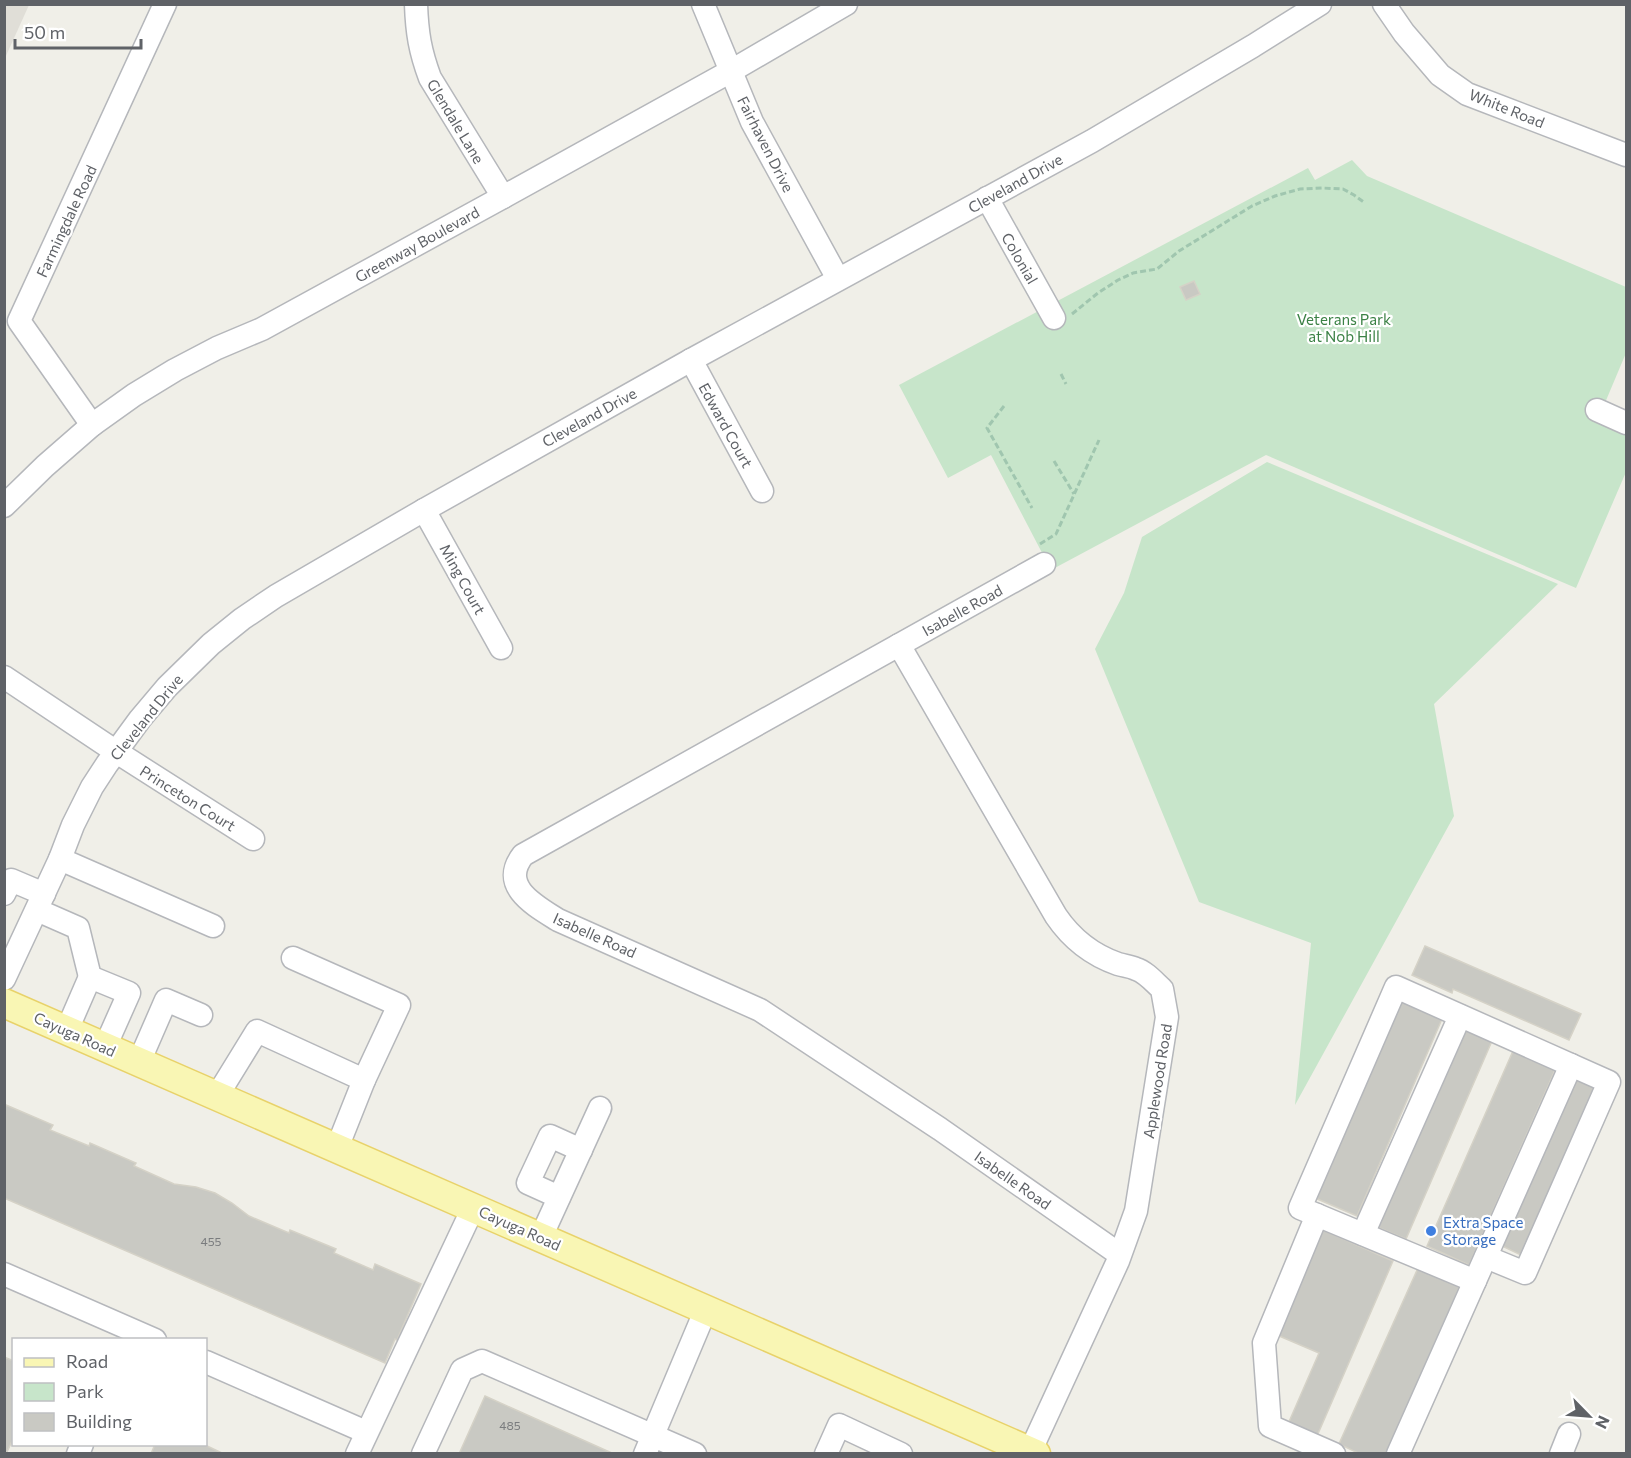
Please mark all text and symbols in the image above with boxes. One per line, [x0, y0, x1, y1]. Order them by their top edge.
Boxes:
scale bar [15, 12, 141, 50]
text: 50 m [24, 21, 65, 43]
street label: Glendale Lane [424, 75, 488, 167]
street label: White Road [1467, 85, 1547, 131]
street label: Fairhaven Drive [734, 93, 798, 195]
street label: Cleveland Drive [965, 150, 1065, 216]
street label: Farmingdale Road [32, 162, 100, 280]
street label: Greenway Boulevard [352, 202, 482, 286]
street label: Colonial [998, 229, 1042, 287]
park label: Veterans Park at Nob Hill [1297, 310, 1391, 345]
street label: Edward Court [695, 379, 757, 471]
street label: Cleveland Drive [539, 384, 639, 450]
street label: Ming Court [436, 541, 490, 617]
street label: Isabelle Road [919, 581, 1005, 639]
street label: Cleveland Drive [106, 670, 186, 764]
street label: Princeton Court [137, 761, 239, 835]
street label: Isabelle Road [551, 909, 639, 961]
street label: Cayuga Road [31, 1008, 119, 1060]
street label: Applewood Road [1139, 1022, 1175, 1140]
street label: Isabelle Road [971, 1147, 1055, 1213]
street label: Cayuga Road [476, 1202, 564, 1254]
place label: Extra Space Storage [1443, 1213, 1524, 1248]
marker: Extra Space Storage [1424, 1224, 1438, 1238]
house number: 455 [201, 1234, 222, 1248]
legend [12, 1338, 207, 1446]
text: Road [66, 1350, 108, 1372]
text: Park [66, 1380, 104, 1402]
north arrow [1559, 1386, 1619, 1446]
text: Building [66, 1410, 132, 1432]
text: N [1592, 1413, 1614, 1432]
house number: 485 [499, 1418, 521, 1432]

